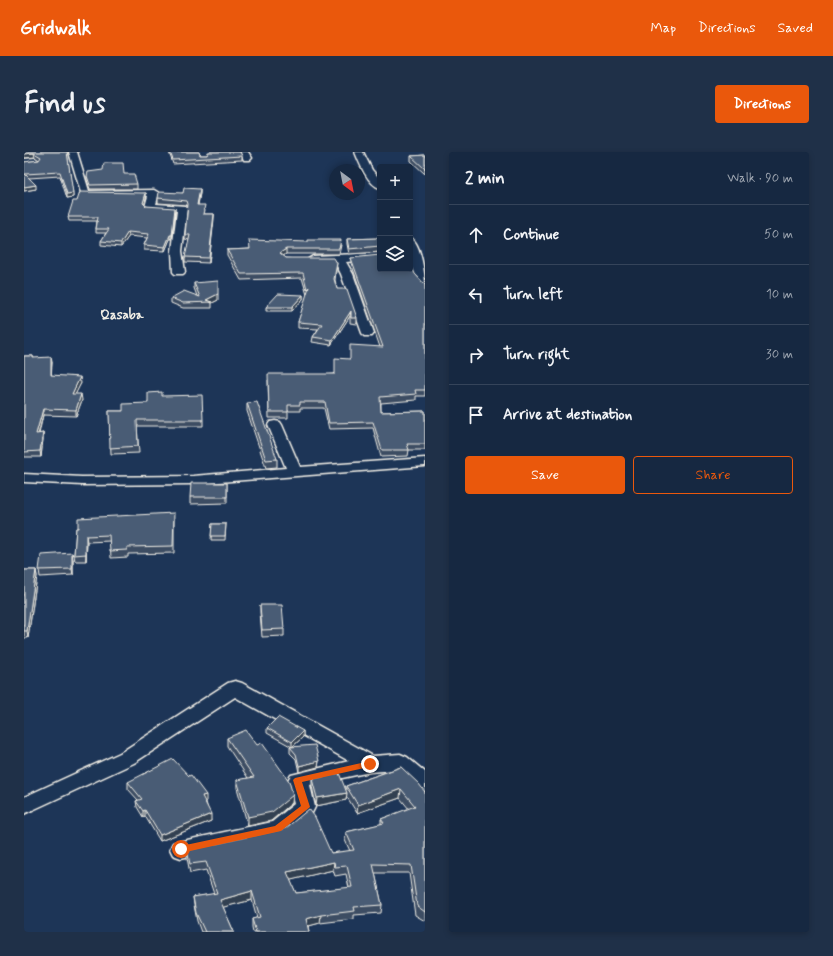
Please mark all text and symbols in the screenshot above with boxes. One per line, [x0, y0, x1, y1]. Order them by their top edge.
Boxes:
text: Gridwalk [20, 16, 91, 41]
text: Map [650, 19, 676, 37]
text: Directions [698, 19, 756, 37]
text: Saved [778, 19, 813, 37]
button: Directions [715, 85, 809, 123]
text: Find us [24, 86, 105, 123]
north arrow [329, 164, 365, 200]
map controls [377, 164, 413, 272]
button: + [377, 164, 413, 200]
text: 2 min [465, 167, 505, 189]
text: Walk · 90 m [727, 170, 793, 187]
button: − [377, 200, 413, 236]
icon: ahead [465, 224, 487, 246]
text: Continue [503, 225, 559, 245]
text: 50 m [764, 226, 793, 243]
button: layers [377, 236, 413, 272]
icon: left [465, 284, 487, 306]
text: Turn left [503, 285, 563, 305]
text: 10 m [766, 286, 793, 303]
district label: Qasaba [100, 307, 145, 324]
icon: right [465, 344, 487, 366]
text: Turn right [503, 345, 570, 365]
text: 30 m [766, 346, 793, 363]
icon: arrive [465, 404, 487, 426]
text: Arrive at destination [503, 405, 632, 425]
button: Save [465, 456, 625, 494]
button: Share [633, 456, 793, 494]
route end [361, 755, 379, 773]
route start [172, 840, 190, 858]

